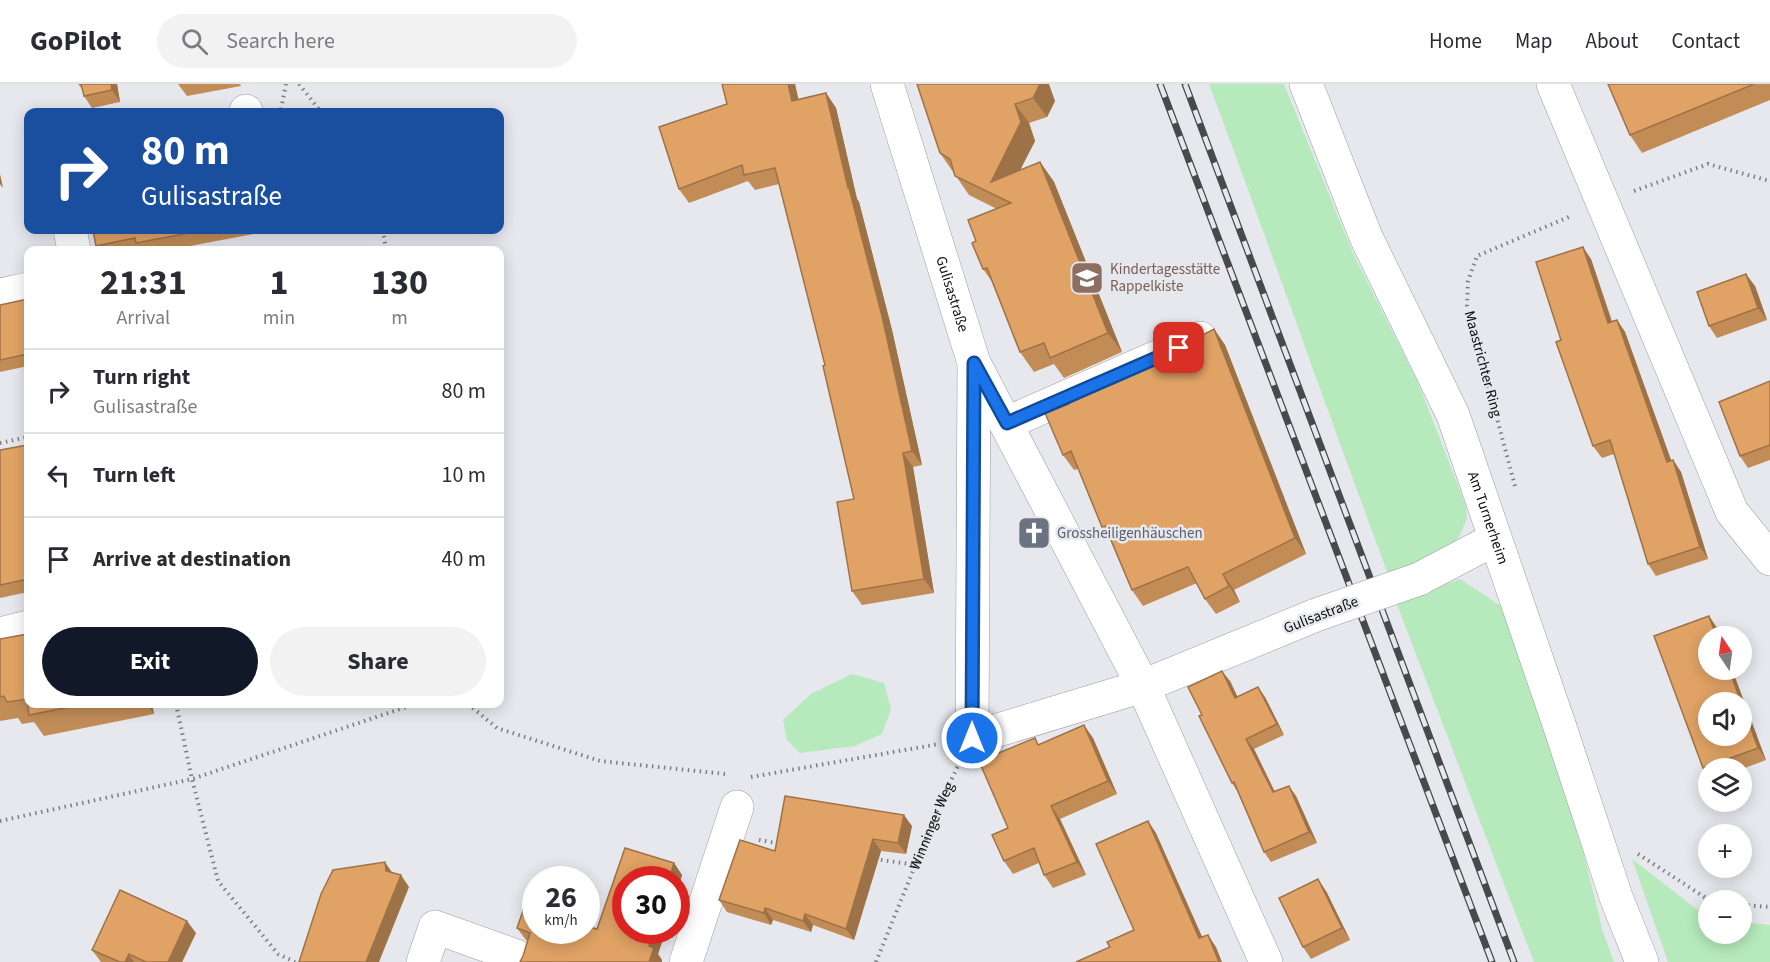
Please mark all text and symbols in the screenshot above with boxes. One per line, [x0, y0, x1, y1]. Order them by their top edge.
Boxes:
search box [157, 14, 577, 68]
text: GoPilot [30, 21, 121, 61]
icon: search [178, 25, 211, 58]
text: Search here [226, 25, 335, 57]
text: Home [1429, 26, 1482, 56]
text: Map [1515, 26, 1553, 56]
text: About [1586, 26, 1638, 56]
text: Contact [1671, 26, 1740, 56]
text: 80 m [141, 121, 230, 181]
icon: right [42, 132, 120, 210]
text: Gulisastraße [141, 177, 282, 216]
street label: Gulisastraße [931, 253, 974, 335]
text: 21:31 [100, 257, 187, 308]
text: 1 [269, 257, 288, 308]
text: 130 [371, 257, 428, 308]
place label: Kindertagesstätte Rappelkiste [1110, 259, 1220, 297]
school or university icon: Kindertagesstätte Rappelkiste [1069, 260, 1105, 296]
text: Arrival [116, 304, 170, 332]
text: min [263, 304, 295, 332]
text: m [391, 304, 408, 332]
street label: Maastrichter Ring [1459, 308, 1507, 420]
pin [1153, 322, 1204, 373]
icon: arrive [1162, 331, 1195, 364]
text: Turn right [93, 361, 190, 393]
icon: right [42, 375, 75, 408]
text: 80 m [441, 375, 486, 407]
text: Gulisastraße [93, 393, 197, 421]
icon: left [42, 459, 75, 492]
text: Turn left [93, 459, 175, 491]
text: 10 m [441, 459, 486, 491]
street label: Am Turnerheim [1463, 468, 1514, 567]
church icon: Grossheiligenhäuschen [1016, 515, 1052, 551]
place label: Grossheiligenhäuschen [1057, 523, 1203, 544]
icon: arrive [42, 543, 75, 576]
text: Arrive at destination [93, 543, 291, 575]
text: 40 m [441, 543, 486, 575]
street label: Gulisastraße [1281, 591, 1361, 639]
north arrow [1698, 626, 1752, 680]
map controls [1698, 626, 1752, 944]
button: Exit [42, 627, 258, 696]
button: Share [270, 627, 486, 696]
button: sound [1698, 692, 1752, 746]
position arrow [940, 706, 1004, 770]
button: layers [1698, 758, 1752, 812]
street label: Winninger Weg [904, 778, 959, 873]
button: + [1698, 824, 1752, 878]
speed limit sign: 30 [612, 866, 690, 944]
text: 26 [545, 876, 577, 919]
button: − [1698, 890, 1752, 944]
text: km/h [544, 910, 578, 931]

